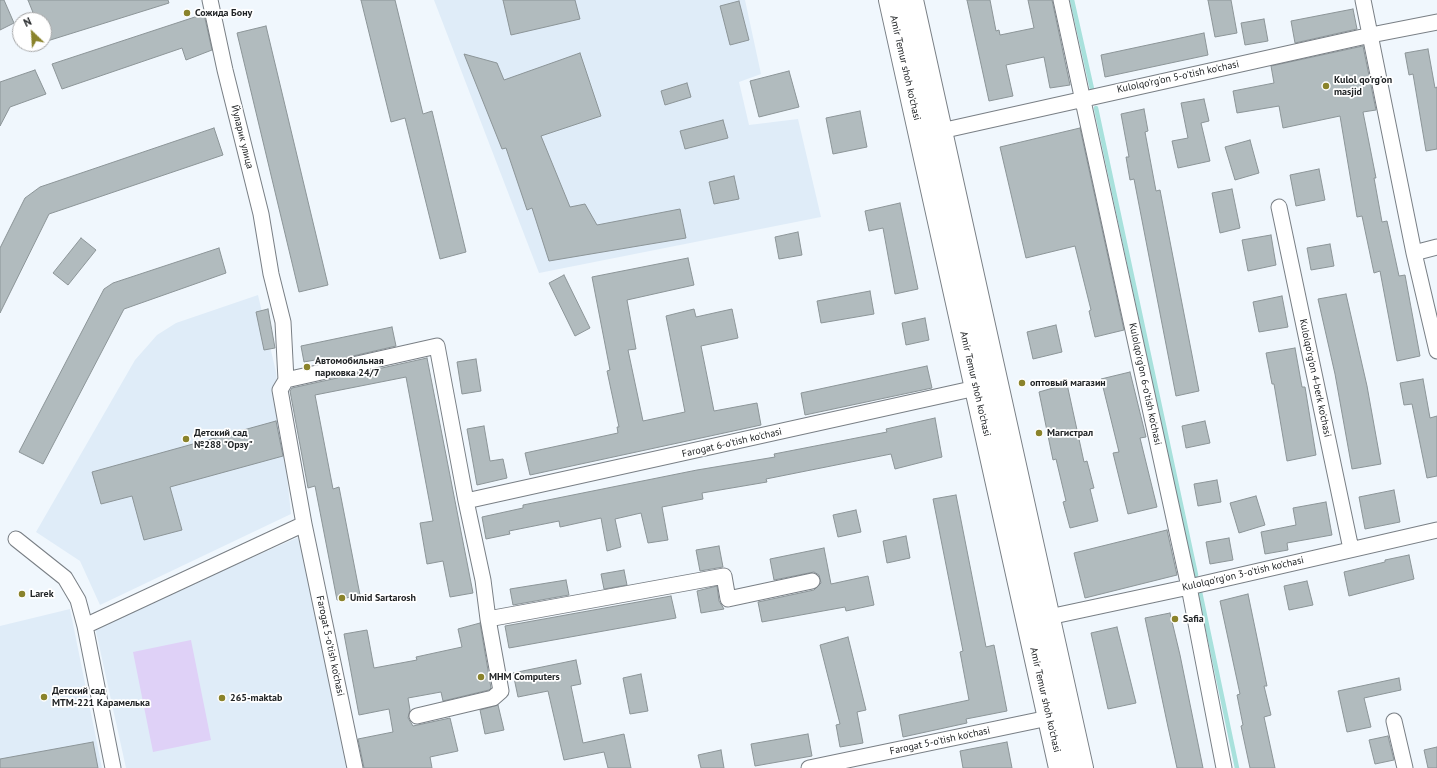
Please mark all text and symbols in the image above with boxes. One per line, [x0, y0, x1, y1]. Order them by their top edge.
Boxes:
place label: Сожида Бону [195, 7, 252, 19]
marker: Сожида Бону [182, 8, 192, 18]
north arrow [12, 12, 52, 52]
text: N [21, 14, 34, 30]
street label: Amir Temur shoh ko'chasi [887, 14, 923, 122]
street label: Kulolqo'rg'on 5-o'tish ko'chasi [1116, 58, 1240, 96]
place label: Kulol qo'rg'on masjid [1334, 74, 1392, 98]
marker: Kulol qo'rg'on masjid [1321, 81, 1331, 91]
street label: Йуларик улица [228, 104, 256, 170]
street label: Kulolqo'rg'on 4-berk ko'chasi [1297, 318, 1333, 438]
street label: Kulolqo'rg'on 6-o'tish ko'chasi [1126, 322, 1164, 446]
street label: Amir Temur shoh ko'chasi [957, 330, 993, 438]
place label: Автомобильная парковка 24/7 [315, 355, 384, 378]
marker: Автомобильная парковка 24/7 [302, 362, 312, 372]
place label: оптовый магазин [1030, 377, 1106, 389]
marker: оптовый магазин [1017, 378, 1027, 388]
street label: Farogat 6-o'tish ko'chasi [681, 426, 783, 460]
place label: Детский сад №288 "Орзу" [194, 427, 253, 450]
place label: Магистрал [1047, 427, 1093, 439]
marker: Магистрал [1034, 428, 1044, 438]
marker: Детский сад №288 "Орзу" [181, 434, 191, 444]
street label: Kulolqo'rg'on 3-o'tish ko'chasi [1181, 554, 1305, 594]
place label: Larek [30, 588, 54, 600]
marker: Larek [17, 589, 27, 599]
place label: Umid Sartarosh [350, 592, 416, 604]
marker: Umid Sartarosh [337, 593, 347, 603]
street label: Farogat 5-o'tish ko'chasi [314, 595, 346, 697]
place label: Safia [1183, 613, 1204, 625]
marker: Safia [1170, 614, 1180, 624]
street label: Amir Temur shoh ko'chasi [1027, 646, 1063, 754]
place label: MHM Computers [489, 671, 560, 683]
marker: MHM Computers [476, 672, 486, 682]
place label: Детский сад МТМ-221 Карамелька [52, 685, 150, 708]
marker: Детский сад МТМ-221 Карамелька [39, 692, 49, 702]
place label: 265-maktab [230, 692, 282, 704]
marker: 265-maktab [217, 693, 227, 703]
street label: Farogat 5-o'tish ko'chasi [889, 725, 991, 757]

